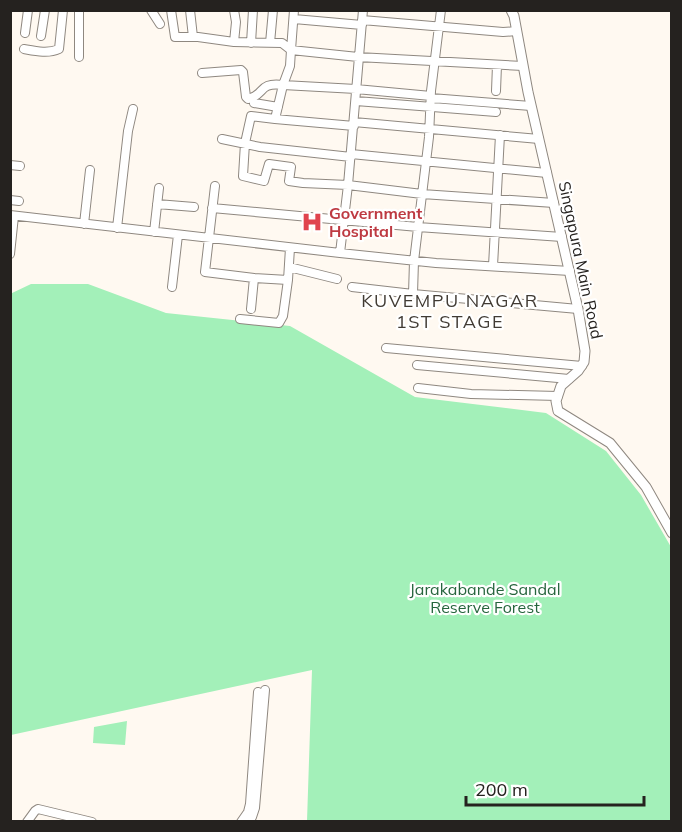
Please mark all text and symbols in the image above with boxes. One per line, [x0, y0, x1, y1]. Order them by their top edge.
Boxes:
street label: Singapura Main Road [555, 179, 607, 341]
place label: Government Hospital [329, 203, 422, 241]
hospital icon: Government Hospital [300, 210, 324, 234]
district label: KUVEMPU NAGAR 1ST STAGE [361, 289, 539, 333]
park label: Jarakabande Sandal Reserve Forest [410, 579, 560, 617]
scale bar [466, 769, 644, 807]
text: 200 m [475, 778, 528, 801]

